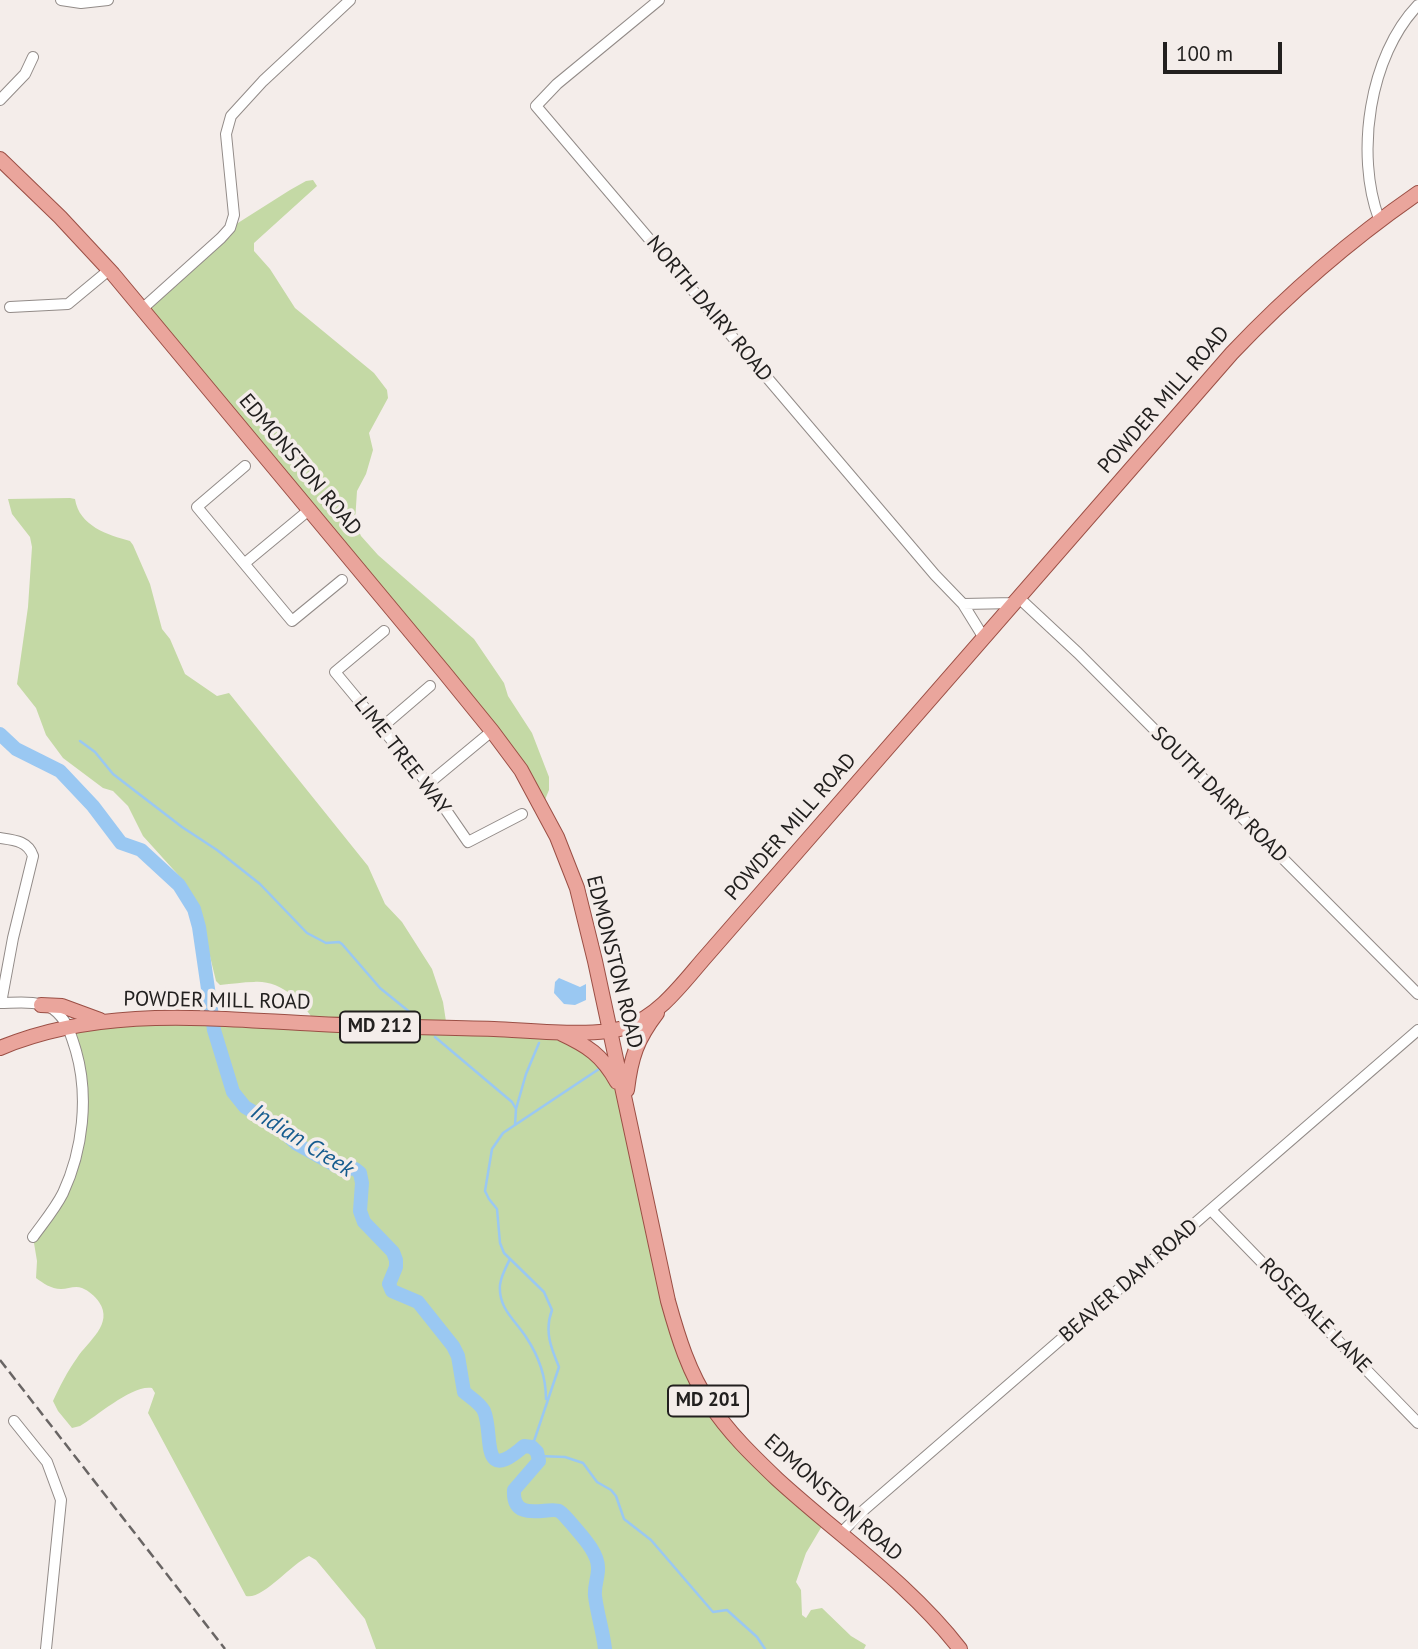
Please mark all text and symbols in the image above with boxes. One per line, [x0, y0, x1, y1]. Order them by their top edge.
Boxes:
scale bar [1166, 28, 1285, 72]
text: 100 m [1176, 40, 1233, 67]
street label: NORTH DAIRY ROAD [641, 231, 777, 387]
street label: POWDER MILL ROAD [1093, 321, 1235, 479]
street label: EDMONSTON ROAD [233, 389, 367, 541]
street label: LIME TREE WAY [348, 692, 456, 820]
street label: SOUTH DAIRY ROAD [1146, 722, 1292, 868]
street label: POWDER MILL ROAD [720, 748, 862, 906]
street label: EDMONSTON ROAD [580, 873, 648, 1051]
street label: POWDER MILL ROAD [123, 987, 311, 1015]
road number: MD 212 [340, 1012, 420, 1042]
water label: Indian Creek [245, 1098, 359, 1184]
street label: BEAVER DAM ROAD [1055, 1214, 1203, 1348]
street label: ROSEDALE LANE [1254, 1253, 1376, 1379]
road number: MD 201 [668, 1386, 748, 1416]
street label: EDMONSTON ROAD [759, 1429, 907, 1567]

